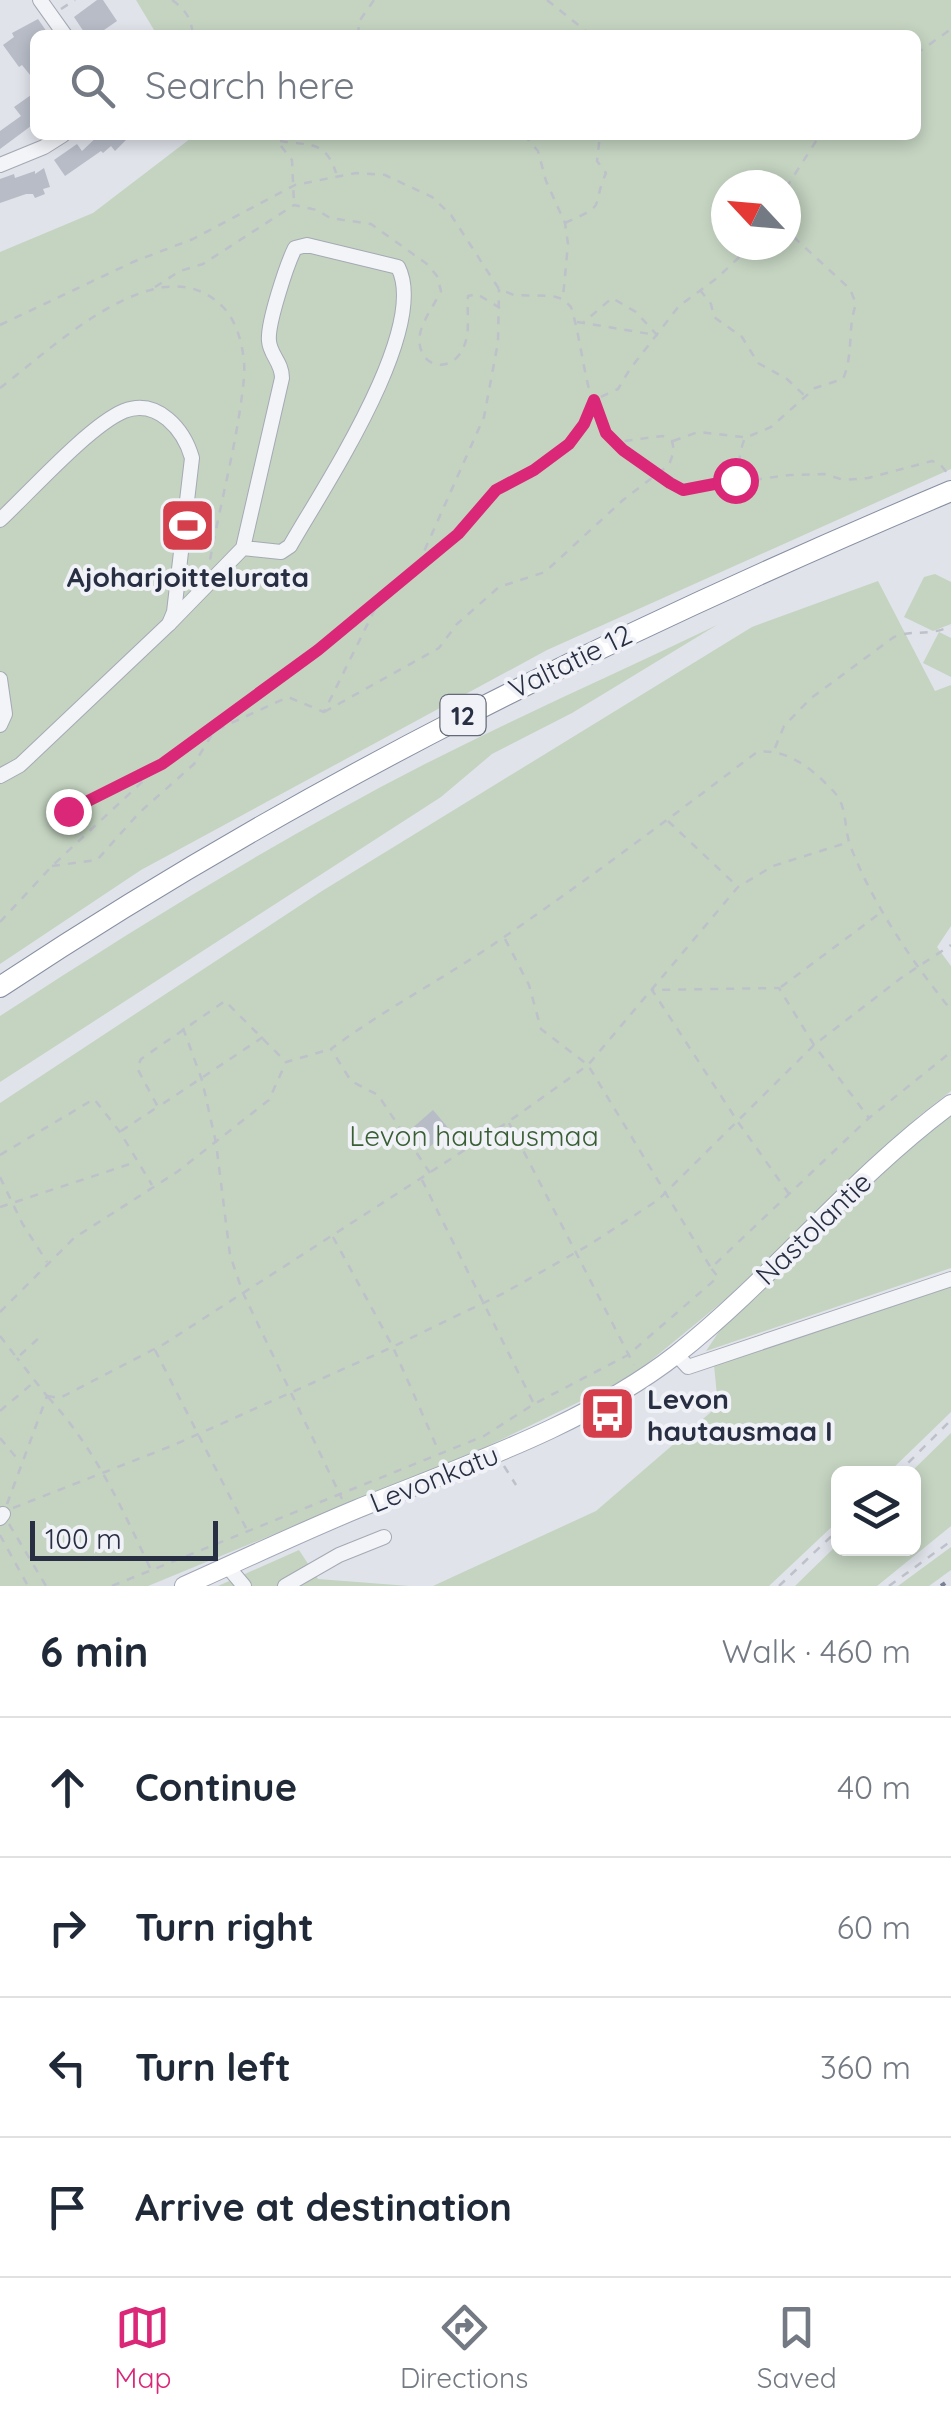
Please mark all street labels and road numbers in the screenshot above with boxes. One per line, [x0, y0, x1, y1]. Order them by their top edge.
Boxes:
street label: Valtatie 12 [503, 616, 637, 706]
road number: 12 [440, 695, 486, 735]
street label: Nastolantie [748, 1164, 878, 1292]
street label: Levonkatu [365, 1436, 503, 1520]

